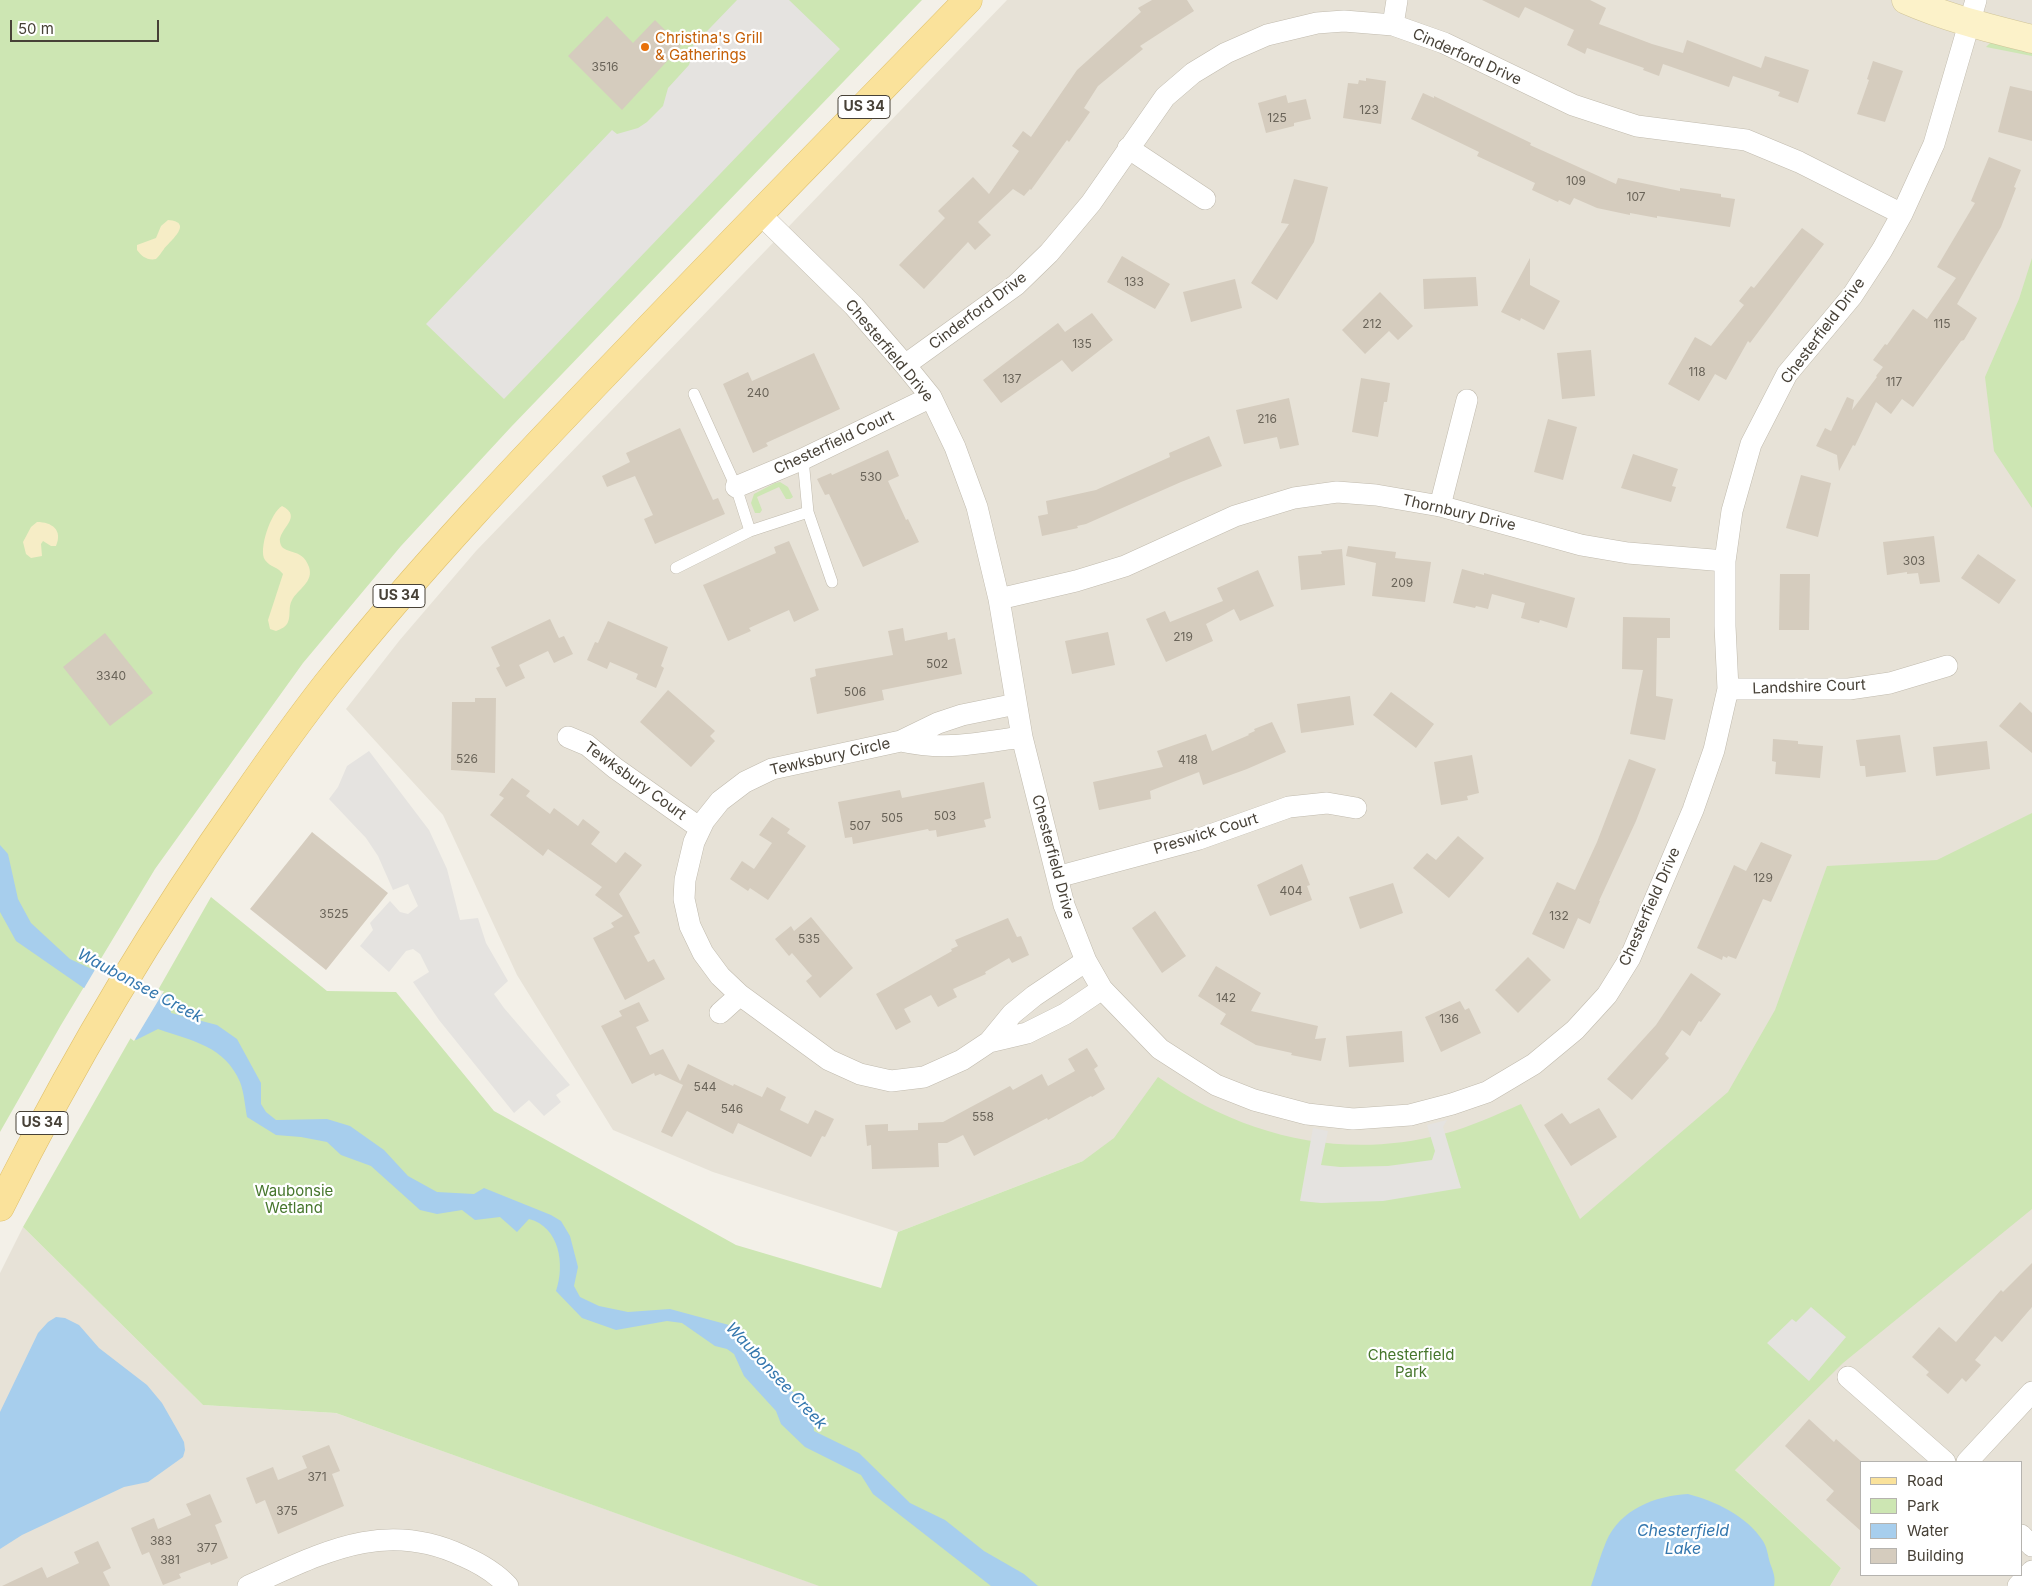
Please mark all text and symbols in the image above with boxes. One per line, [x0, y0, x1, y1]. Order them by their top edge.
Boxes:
scale bar [12, 10, 161, 42]
text: 50 m [18, 19, 54, 38]
street label: Cinderford Drive [1410, 25, 1524, 89]
place label: Christina's Grill & Gatherings [655, 29, 763, 64]
marker: Christina's Grill & Gatherings [639, 41, 651, 53]
house number: 3516 [591, 60, 619, 74]
road number: US 34 [838, 95, 890, 118]
house number: 123 [1359, 103, 1379, 117]
house number: 125 [1267, 111, 1287, 125]
house number: 109 [1566, 174, 1586, 188]
house number: 107 [1626, 190, 1646, 204]
street label: Cinderford Drive [926, 268, 1030, 354]
street label: Chesterfield Drive [1777, 274, 1869, 388]
house number: 133 [1124, 275, 1144, 289]
street label: Chesterfield Drive [841, 296, 937, 406]
house number: 212 [1362, 317, 1382, 331]
house number: 115 [1933, 317, 1951, 331]
house number: 135 [1072, 337, 1092, 351]
house number: 118 [1688, 365, 1706, 379]
house number: 137 [1002, 372, 1022, 386]
house number: 117 [1886, 375, 1902, 389]
house number: 240 [747, 386, 769, 400]
street label: Chesterfield Court [771, 407, 897, 479]
house number: 216 [1257, 412, 1277, 426]
house number: 530 [860, 470, 882, 484]
street label: Thornbury Drive [1400, 491, 1518, 535]
house number: 303 [1903, 554, 1925, 568]
house number: 209 [1391, 576, 1413, 590]
road number: US 34 [373, 584, 425, 608]
house number: 219 [1173, 630, 1193, 644]
house number: 502 [926, 657, 948, 671]
house number: 3340 [96, 669, 126, 683]
street label: Landshire Court [1752, 676, 1866, 698]
house number: 506 [844, 685, 866, 699]
street label: Tewksbury Circle [768, 734, 892, 780]
street label: Tewksbury Court [581, 738, 689, 824]
house number: 526 [456, 752, 478, 766]
house number: 418 [1178, 753, 1198, 767]
street label: Chesterfield Drive [1028, 793, 1078, 921]
house number: 503 [934, 809, 956, 823]
street label: Preswick Court [1152, 810, 1260, 858]
house number: 505 [881, 811, 903, 825]
house number: 507 [849, 819, 871, 833]
street label: Chesterfield Drive [1616, 845, 1684, 969]
house number: 129 [1753, 871, 1773, 885]
house number: 404 [1279, 884, 1303, 898]
house number: 3525 [319, 907, 349, 921]
house number: 132 [1549, 909, 1569, 923]
house number: 535 [798, 932, 820, 946]
water label: Waubonsee Creek [74, 945, 206, 1027]
house number: 142 [1216, 991, 1236, 1005]
house number: 136 [1439, 1012, 1459, 1026]
house number: 544 [694, 1080, 716, 1094]
house number: 546 [721, 1102, 743, 1116]
house number: 558 [972, 1110, 994, 1124]
road number: US 34 [16, 1112, 68, 1134]
park label: Waubonsie Wetland [255, 1182, 333, 1217]
water label: Waubonsee Creek [722, 1319, 830, 1433]
park label: Chesterfield Park [1368, 1346, 1454, 1381]
legend [1860, 1461, 2022, 1576]
house number: 371 [307, 1470, 327, 1484]
text: Road [1907, 1471, 1943, 1490]
text: Park [1907, 1496, 1939, 1515]
house number: 375 [276, 1504, 298, 1518]
water label: Chesterfield Lake [1637, 1521, 1729, 1559]
text: Water [1907, 1521, 1949, 1540]
house number: 383 [150, 1534, 172, 1548]
house number: 377 [196, 1541, 218, 1555]
text: Building [1907, 1546, 1964, 1565]
house number: 381 [160, 1553, 180, 1567]

